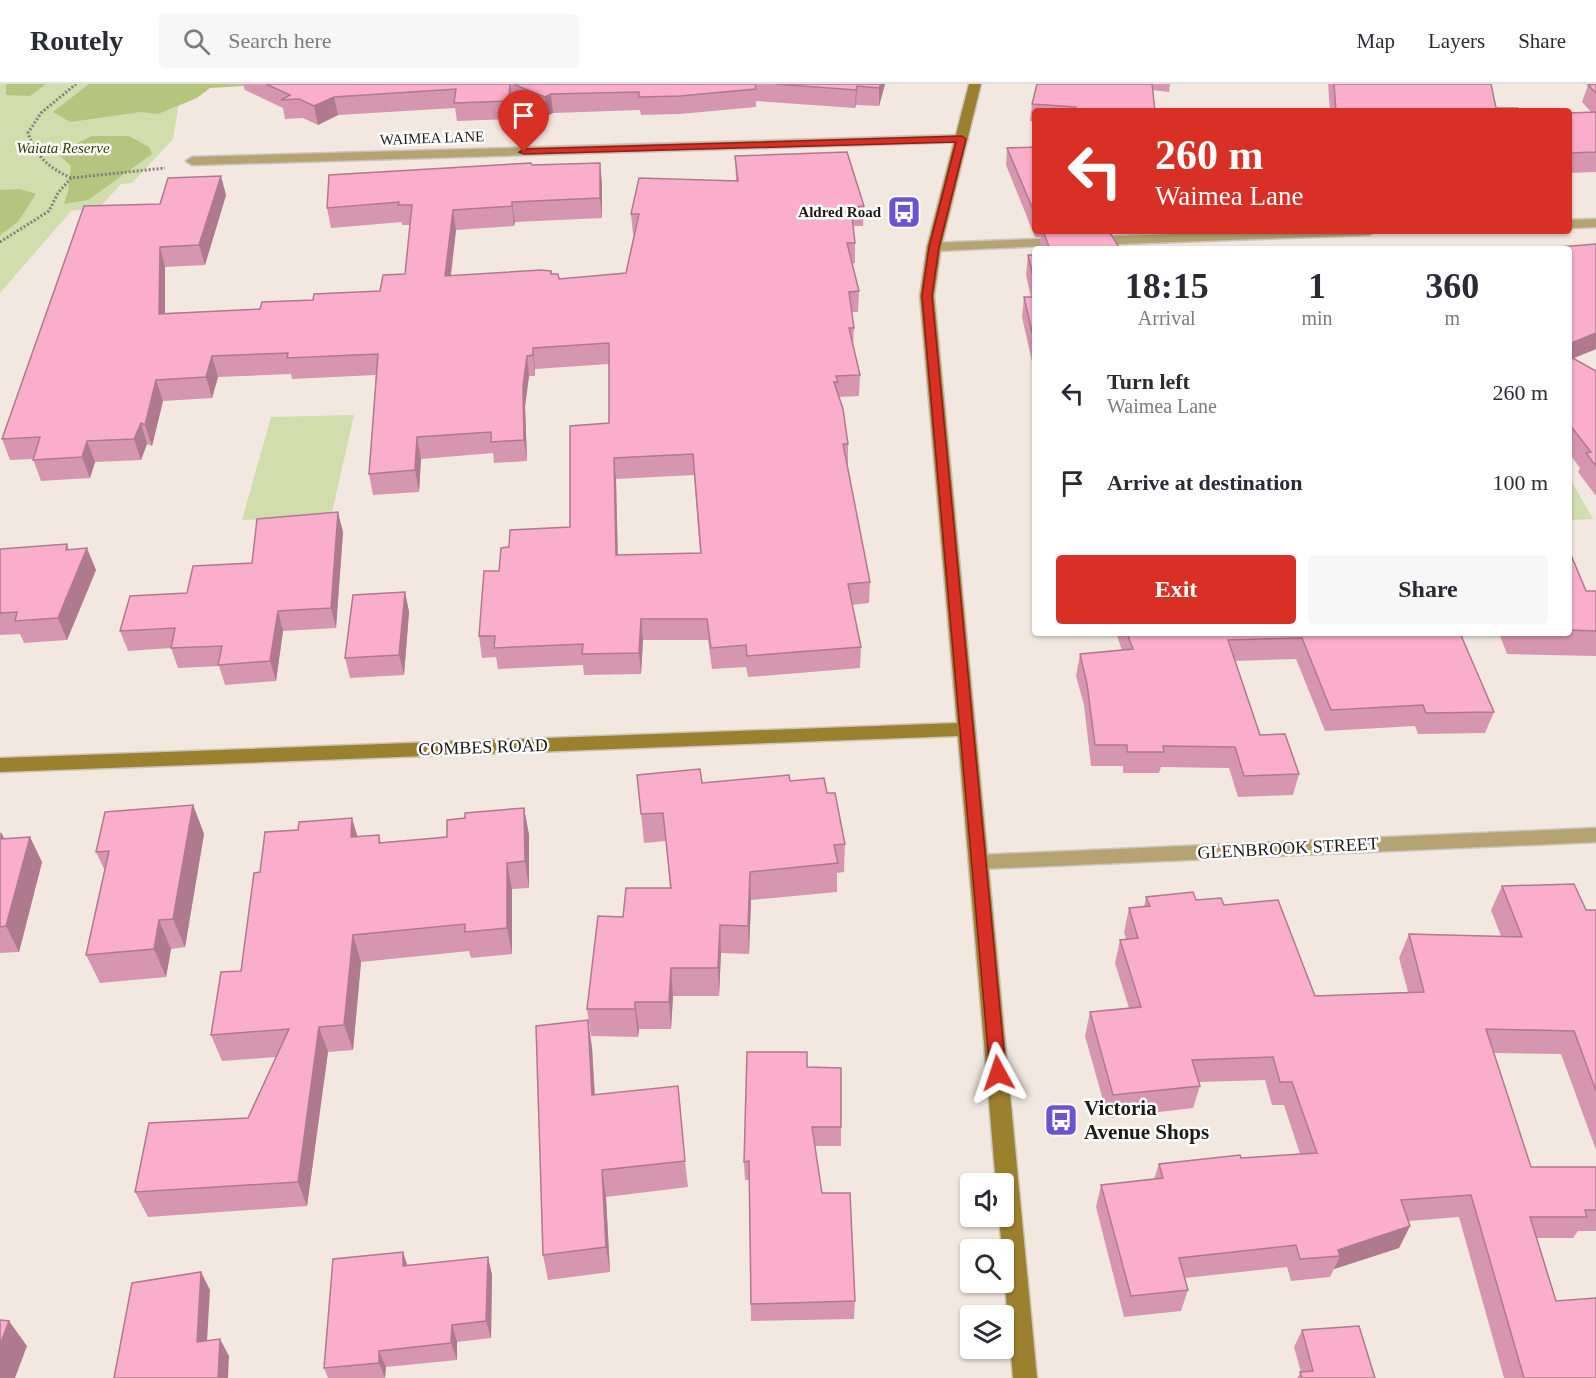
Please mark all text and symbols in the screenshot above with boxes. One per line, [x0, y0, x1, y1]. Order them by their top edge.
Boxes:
search box [159, 14, 579, 68]
text: Routely [30, 25, 123, 56]
icon: search [180, 25, 213, 58]
text: Search here [228, 28, 332, 53]
text: Map [1357, 29, 1395, 53]
text: Layers [1428, 29, 1485, 53]
text: Share [1518, 29, 1566, 53]
pin [498, 90, 549, 152]
icon: arrive [507, 99, 540, 132]
street label: WAIMEA LANE [379, 128, 485, 148]
icon: left [1056, 132, 1134, 210]
text: 260 m [1155, 132, 1264, 178]
park label: Waiata Reserve [16, 140, 110, 156]
text: Waimea Lane [1155, 181, 1304, 211]
bus stop icon: Aldred Road [886, 194, 922, 230]
place label: Aldred Road [798, 204, 882, 220]
text: 18:15 [1125, 266, 1209, 306]
text: 1 [1308, 266, 1326, 306]
text: 360 [1425, 266, 1479, 306]
text: Arrival [1138, 307, 1196, 329]
text: min [1301, 307, 1333, 329]
text: m [1445, 307, 1460, 329]
text: Turn left [1107, 369, 1190, 394]
icon: left [1056, 377, 1089, 410]
text: 260 m [1492, 380, 1548, 405]
text: Waimea Lane [1107, 395, 1217, 417]
icon: arrive [1056, 467, 1089, 500]
text: Arrive at destination [1107, 470, 1303, 495]
text: 100 m [1492, 470, 1548, 495]
button: Exit [1056, 555, 1296, 624]
button: Share [1308, 555, 1548, 624]
street label: COMBES ROAD [418, 735, 548, 759]
street label: GLENBROOK STREET [1197, 833, 1379, 863]
position arrow [966, 1041, 1030, 1105]
place label: Victoria Avenue Shops [1084, 1096, 1209, 1144]
bus stop icon: Victoria Avenue Shops [1043, 1102, 1079, 1138]
map controls [960, 1173, 1014, 1359]
button: sound [960, 1173, 1014, 1227]
button: search [960, 1239, 1014, 1293]
button: layers [960, 1305, 1014, 1359]

